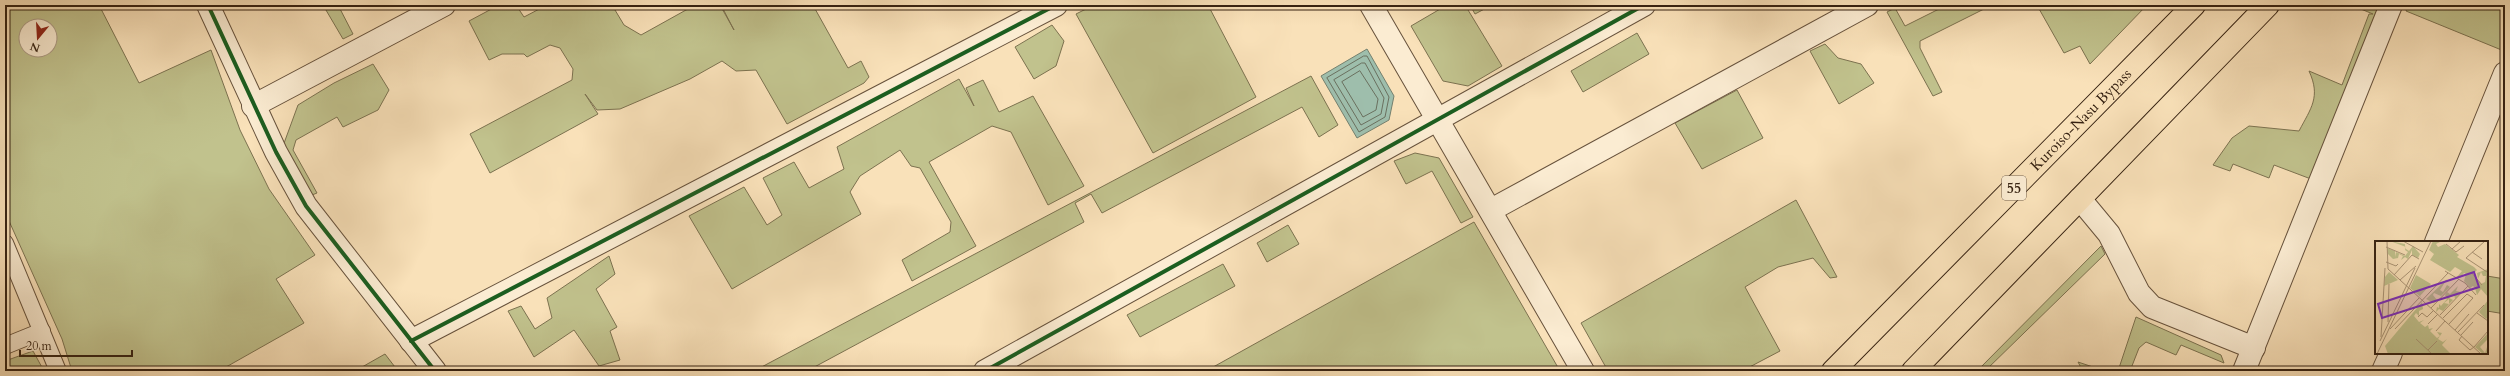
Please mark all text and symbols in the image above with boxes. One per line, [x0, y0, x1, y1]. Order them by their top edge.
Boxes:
north arrow [18, 18, 58, 58]
text: N [28, 38, 42, 56]
street label: Kuroiso-Nasu Bypass [2026, 64, 2136, 175]
road number: 55 [2002, 176, 2026, 200]
inset map [2375, 241, 2488, 354]
scale bar [20, 332, 132, 358]
text: 20 m [26, 338, 53, 354]

